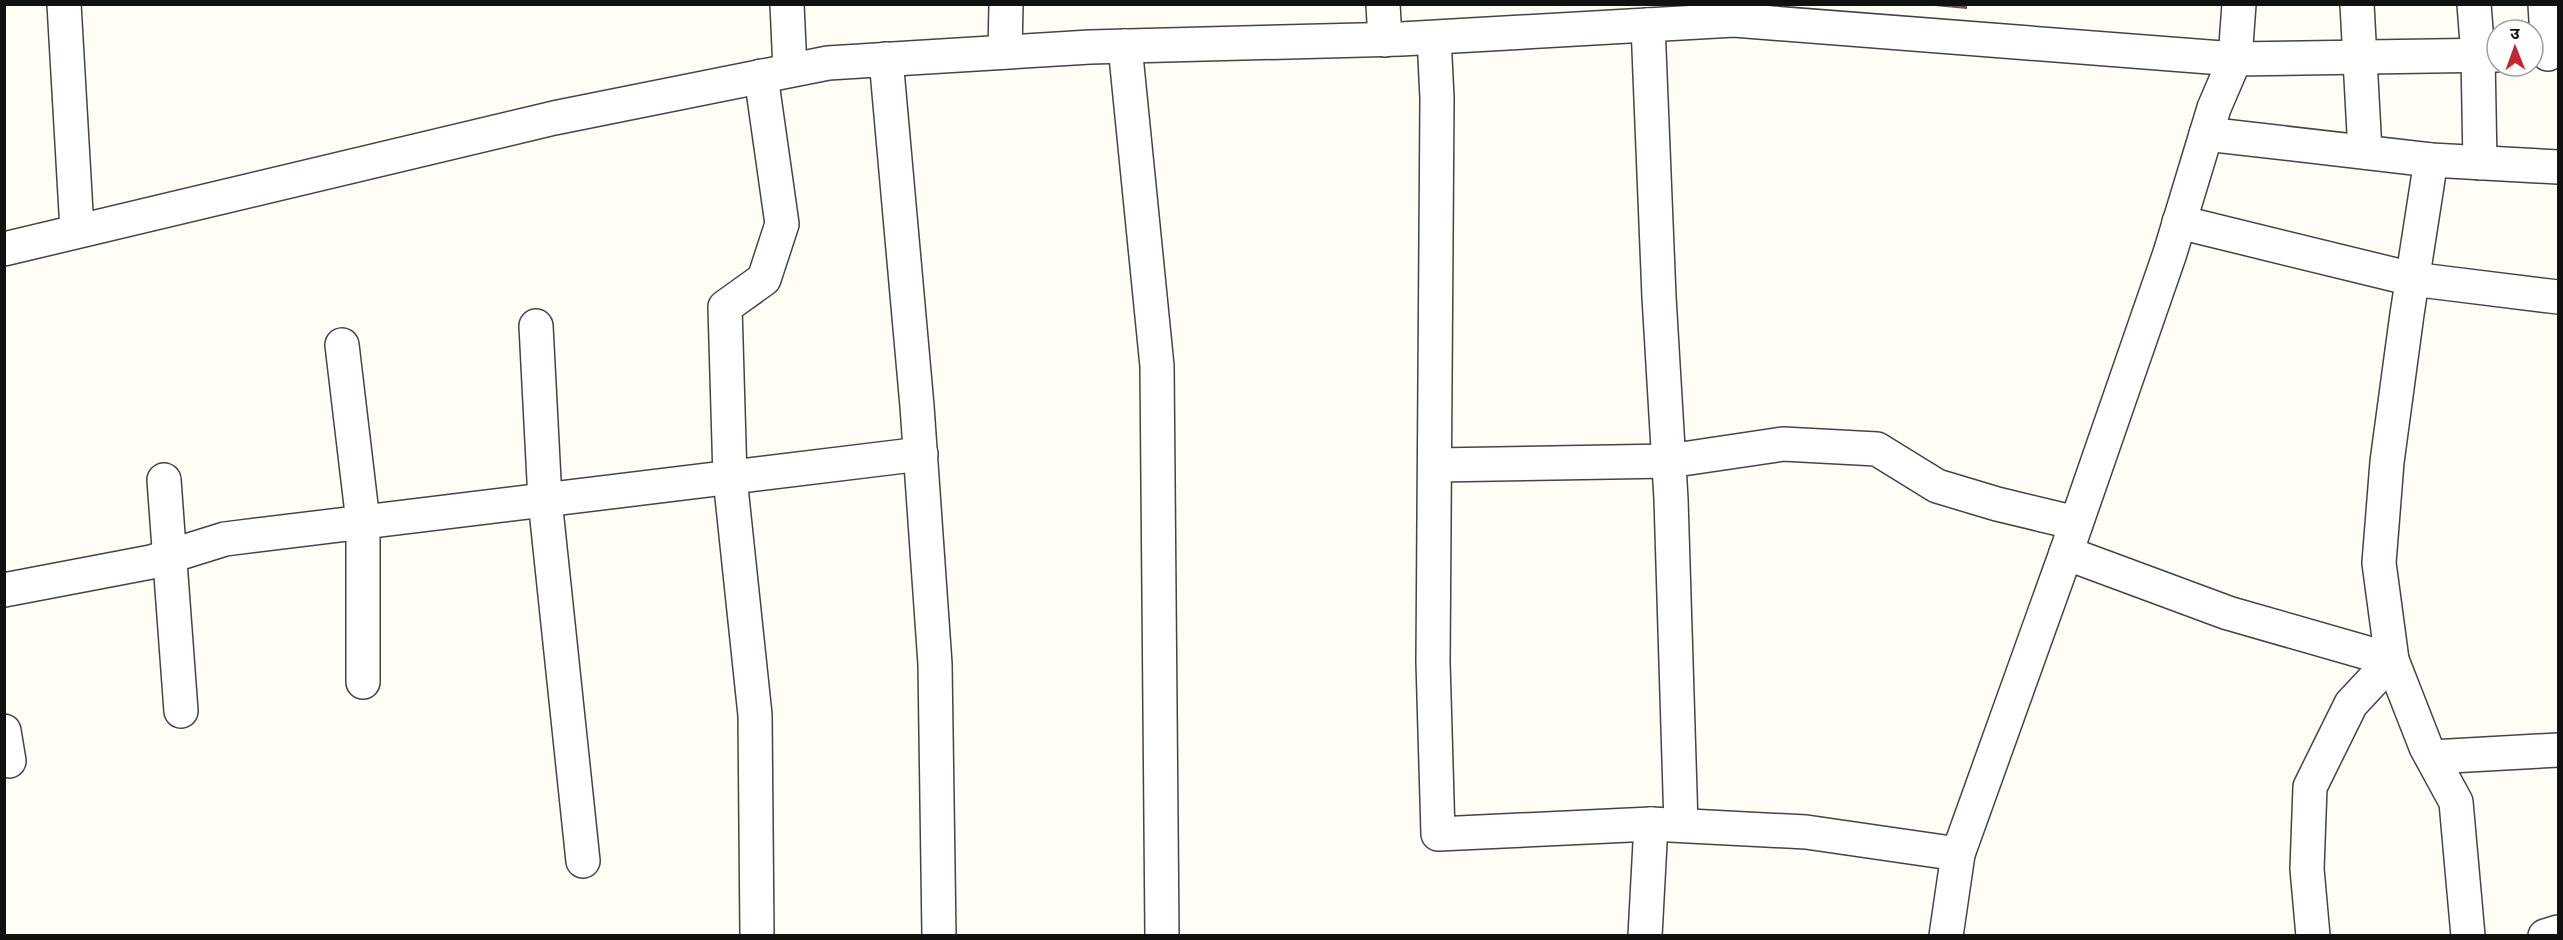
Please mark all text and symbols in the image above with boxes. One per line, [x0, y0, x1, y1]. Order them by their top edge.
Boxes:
north arrow [2485, 18, 2545, 78]
text: उ [2510, 25, 2520, 42]

